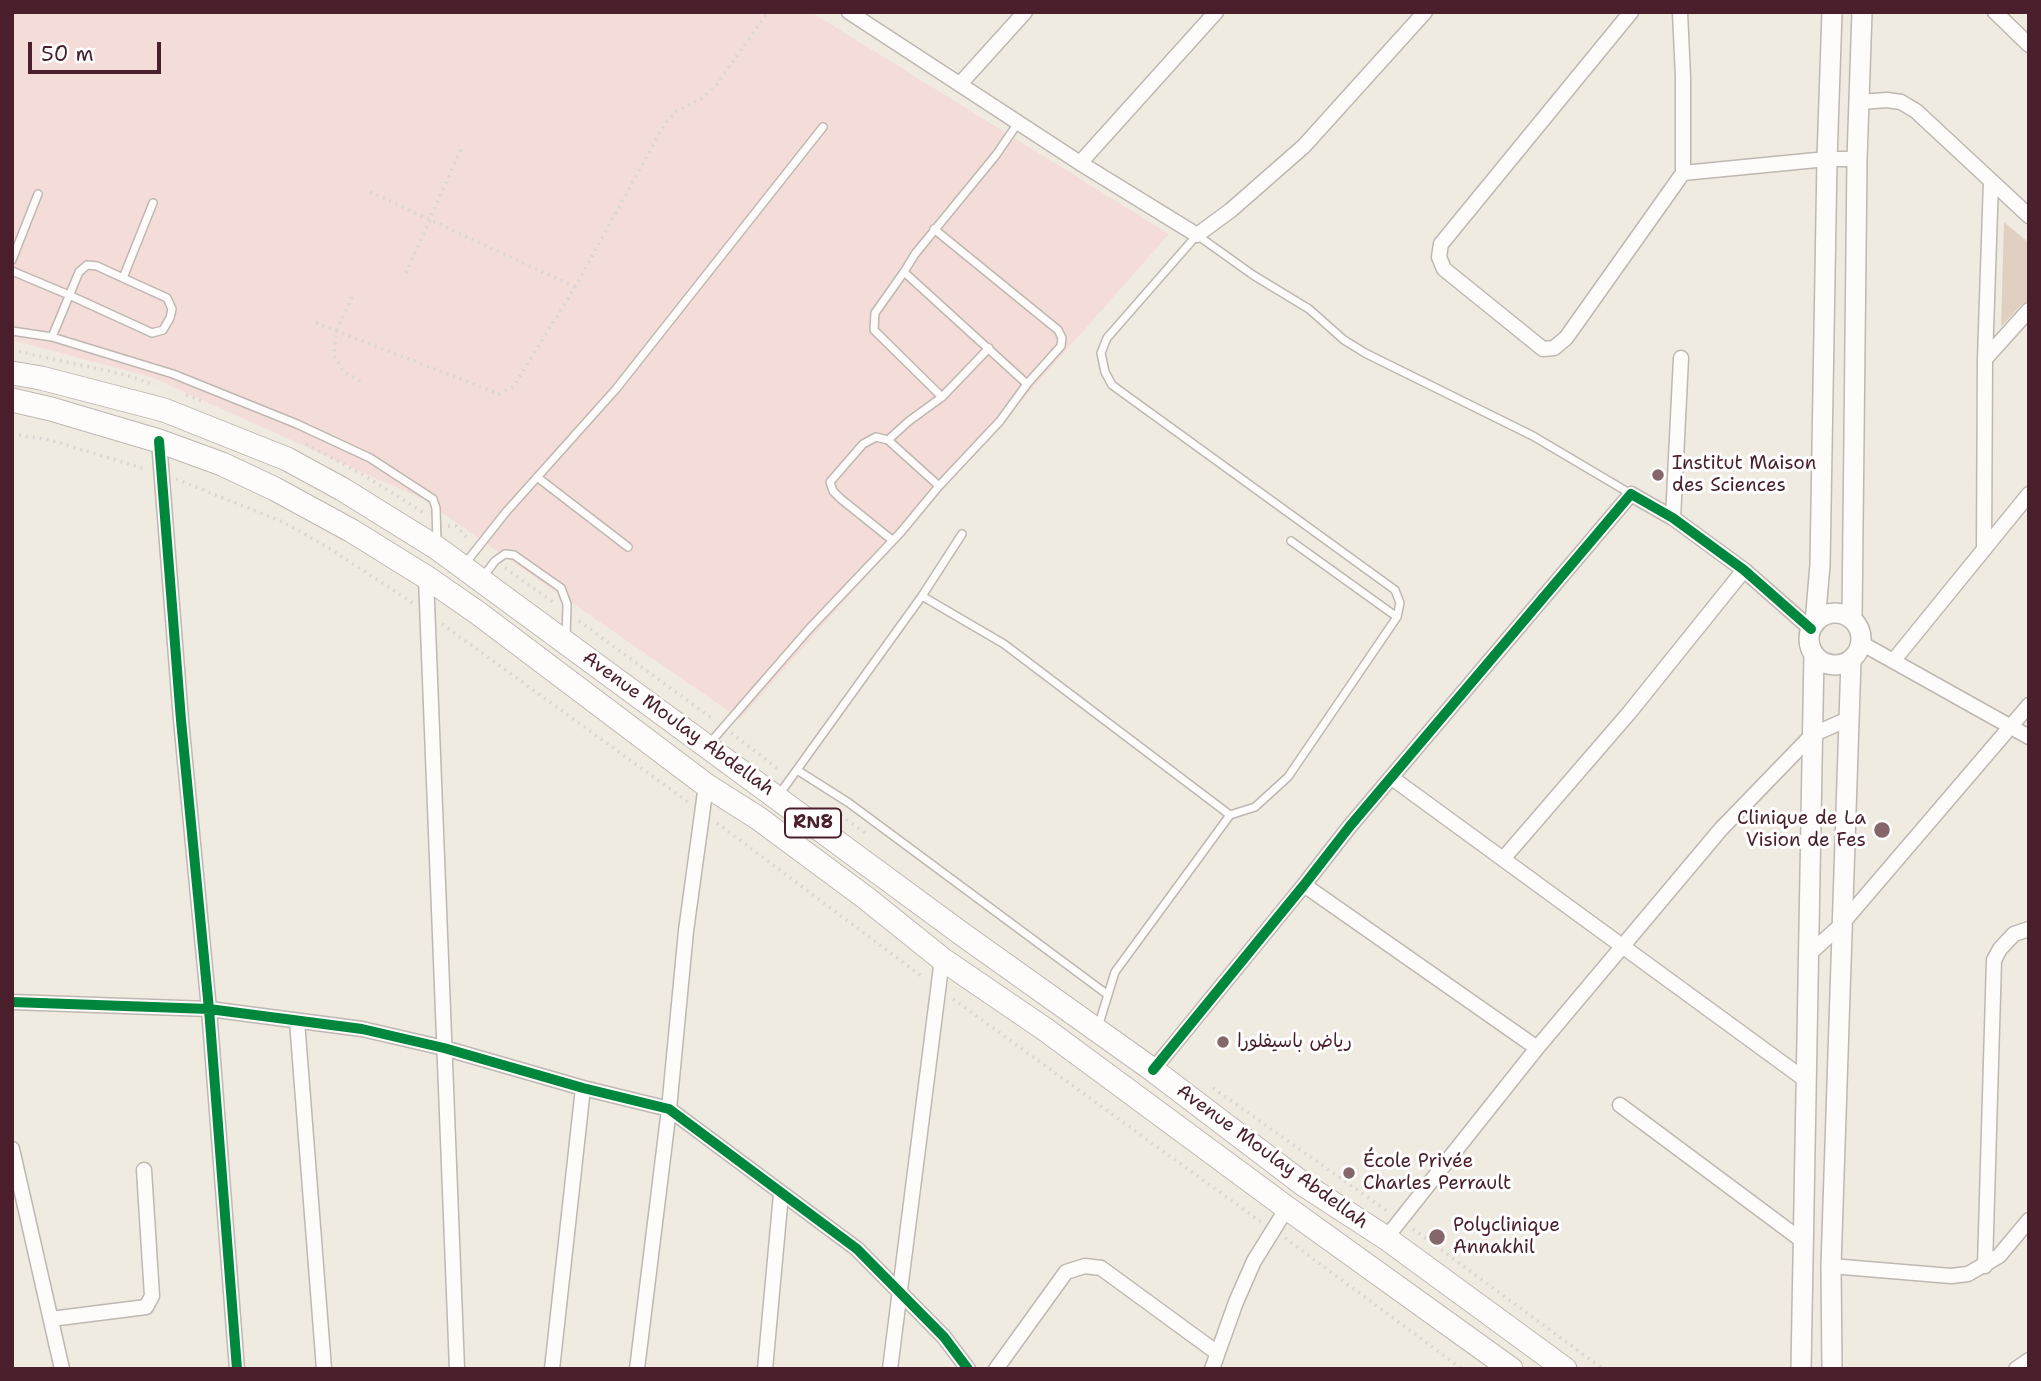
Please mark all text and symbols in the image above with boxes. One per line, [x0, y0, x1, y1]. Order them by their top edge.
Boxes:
scale bar [32, 28, 164, 72]
text: 50 m [41, 40, 94, 68]
place label: Institut Maison des Sciences [1672, 453, 1816, 497]
marker: Institut Maison des Sciences [1650, 467, 1666, 483]
street label: Avenue Moulay Abdellah [578, 647, 778, 801]
road number: RN8 [785, 808, 841, 838]
place label: Clinique de La Vision de Fes [1737, 808, 1866, 852]
marker: Clinique de La Vision de Fes [1872, 820, 1892, 840]
place label: رياض باسيفلورا [1237, 1031, 1352, 1053]
marker: رياض باسيفلورا [1215, 1034, 1231, 1050]
street label: Avenue Moulay Abdellah [1172, 1080, 1372, 1234]
place label: École Privée Charles Perrault [1363, 1151, 1511, 1195]
marker: École Privée Charles Perrault [1341, 1165, 1357, 1181]
place label: Polyclinique Annakhil [1453, 1215, 1560, 1259]
marker: Polyclinique Annakhil [1427, 1227, 1447, 1247]

